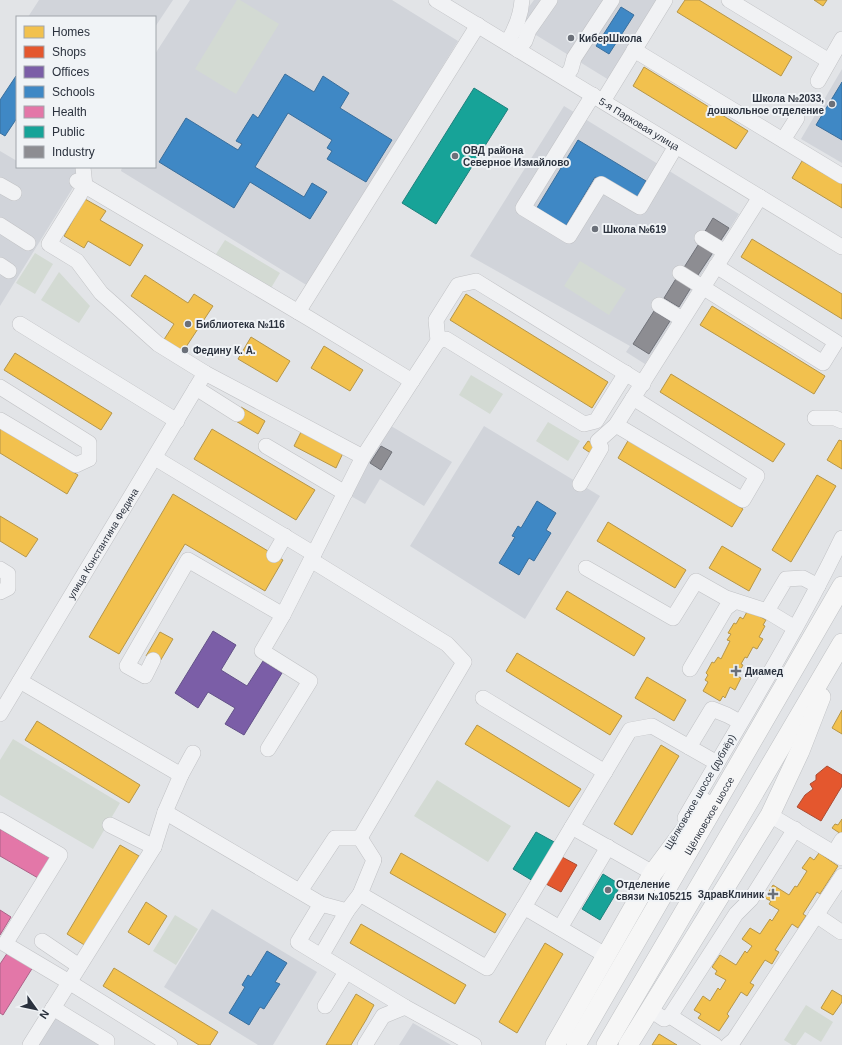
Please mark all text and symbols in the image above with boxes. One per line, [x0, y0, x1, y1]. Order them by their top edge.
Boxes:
legend [16, 16, 156, 168]
text: Homes [52, 25, 90, 39]
marker: КиберШкола [566, 33, 576, 43]
place label: КиберШкола [579, 33, 642, 44]
text: Shops [52, 45, 86, 59]
text: Offices [52, 65, 89, 79]
text: Schools [52, 85, 95, 99]
place label: Школа №2033, дошкольное отделение [707, 93, 824, 116]
street label: 5-я Парковая улица [597, 95, 682, 153]
marker: Школа №2033, дошкольное отделение [827, 99, 837, 109]
text: Health [52, 105, 87, 119]
text: Public [52, 125, 85, 139]
text: Industry [52, 145, 95, 159]
place label: ОВД района Северное Измайлово [463, 145, 569, 168]
marker: ОВД района Северное Измайлово [450, 151, 460, 161]
marker: Школа №619 [590, 224, 600, 234]
place label: Школа №619 [603, 224, 667, 235]
marker: Библиотека №116 [183, 319, 193, 329]
place label: Библиотека №116 [196, 319, 285, 330]
marker: Федину К. А. [180, 345, 190, 355]
place label: Федину К. А. [193, 345, 256, 356]
street label: улица Константина Федина [65, 486, 140, 601]
marker: Диамед [730, 665, 742, 677]
place label: Диамед [745, 666, 784, 677]
street label: Щёлковское шоссе (дублёр) [662, 732, 738, 852]
street label: Щёлковское шоссе [683, 775, 737, 857]
place label: Отделение связи №105215 [616, 879, 692, 902]
marker: Отделение связи №105215 [603, 885, 613, 895]
marker: ЗдравКлиник [767, 888, 779, 900]
place label: ЗдравКлиник [698, 889, 765, 900]
north arrow [16, 989, 56, 1029]
text: N [37, 1008, 52, 1021]

